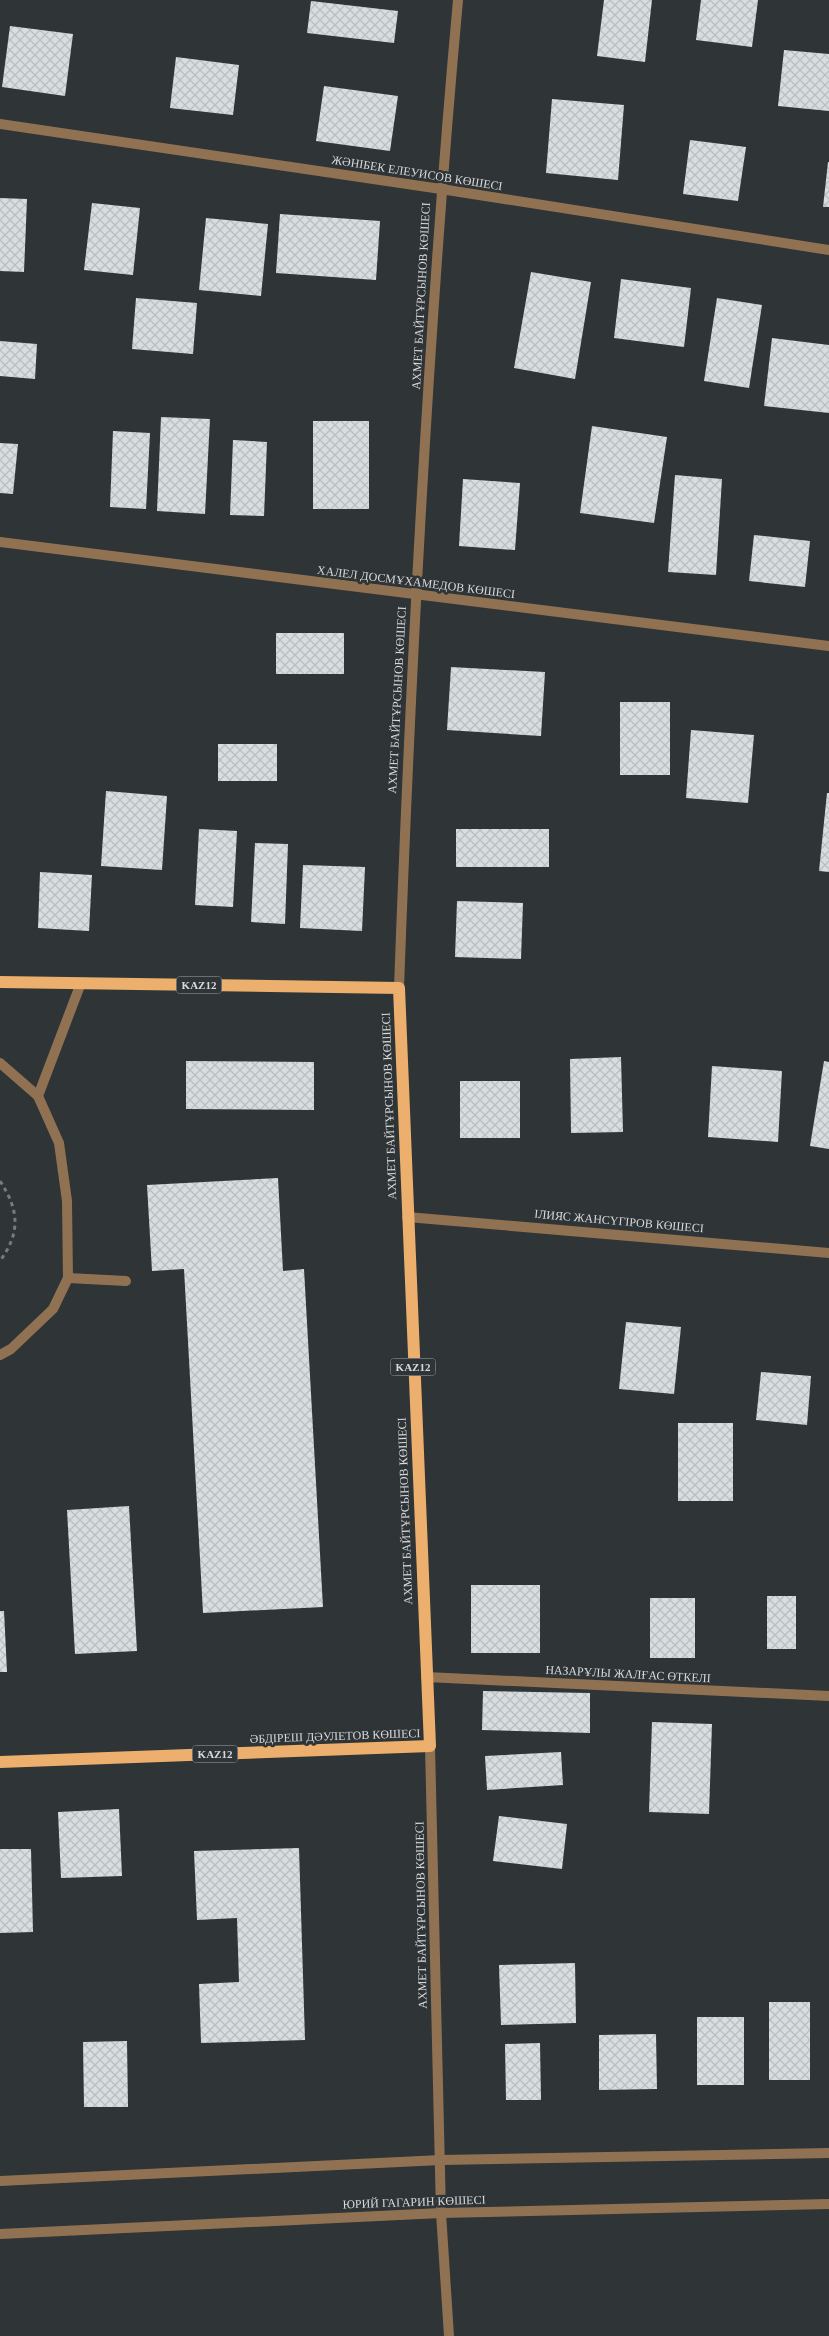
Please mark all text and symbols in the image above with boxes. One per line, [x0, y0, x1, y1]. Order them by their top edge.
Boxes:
street label: ЖӘНІБЕК ЕЛЕУИСОВ КӨШЕСІ [331, 153, 503, 193]
street label: АХМЕТ БАЙТҰРСЫНОВ КӨШЕСІ [409, 202, 433, 390]
street label: ХАЛЕЛ ДОСМҰХАМЕДОВ КӨШЕСІ [316, 563, 516, 601]
street label: АХМЕТ БАЙТҰРСЫНОВ КӨШЕСІ [385, 606, 409, 794]
road number: KAZ12 [176, 976, 222, 994]
street label: АХМЕТ БАЙТҰРСЫНОВ КӨШЕСІ [379, 1012, 399, 1200]
street label: ІЛИЯС ЖАНСҮГІРОВ КӨШЕСІ [534, 1207, 704, 1235]
road number: KAZ12 [390, 1358, 436, 1375]
street label: АХМЕТ БАЙТҰРСЫНОВ КӨШЕСІ [395, 1417, 415, 1605]
street label: НАЗАРҰЛЫ ЖАЛҒАС ӨТКЕЛІ [545, 1663, 711, 1685]
street label: ӘБДІРЕШ ДӘУЛЕТОВ КӨШЕСІ [249, 1726, 421, 1746]
road number: KAZ12 [192, 1746, 238, 1762]
street label: АХМЕТ БАЙТҰРСЫНОВ КӨШЕСІ [412, 1821, 430, 2009]
street label: ЮРИЙ ГАГАРИН КӨШЕСІ [342, 2193, 486, 2211]

